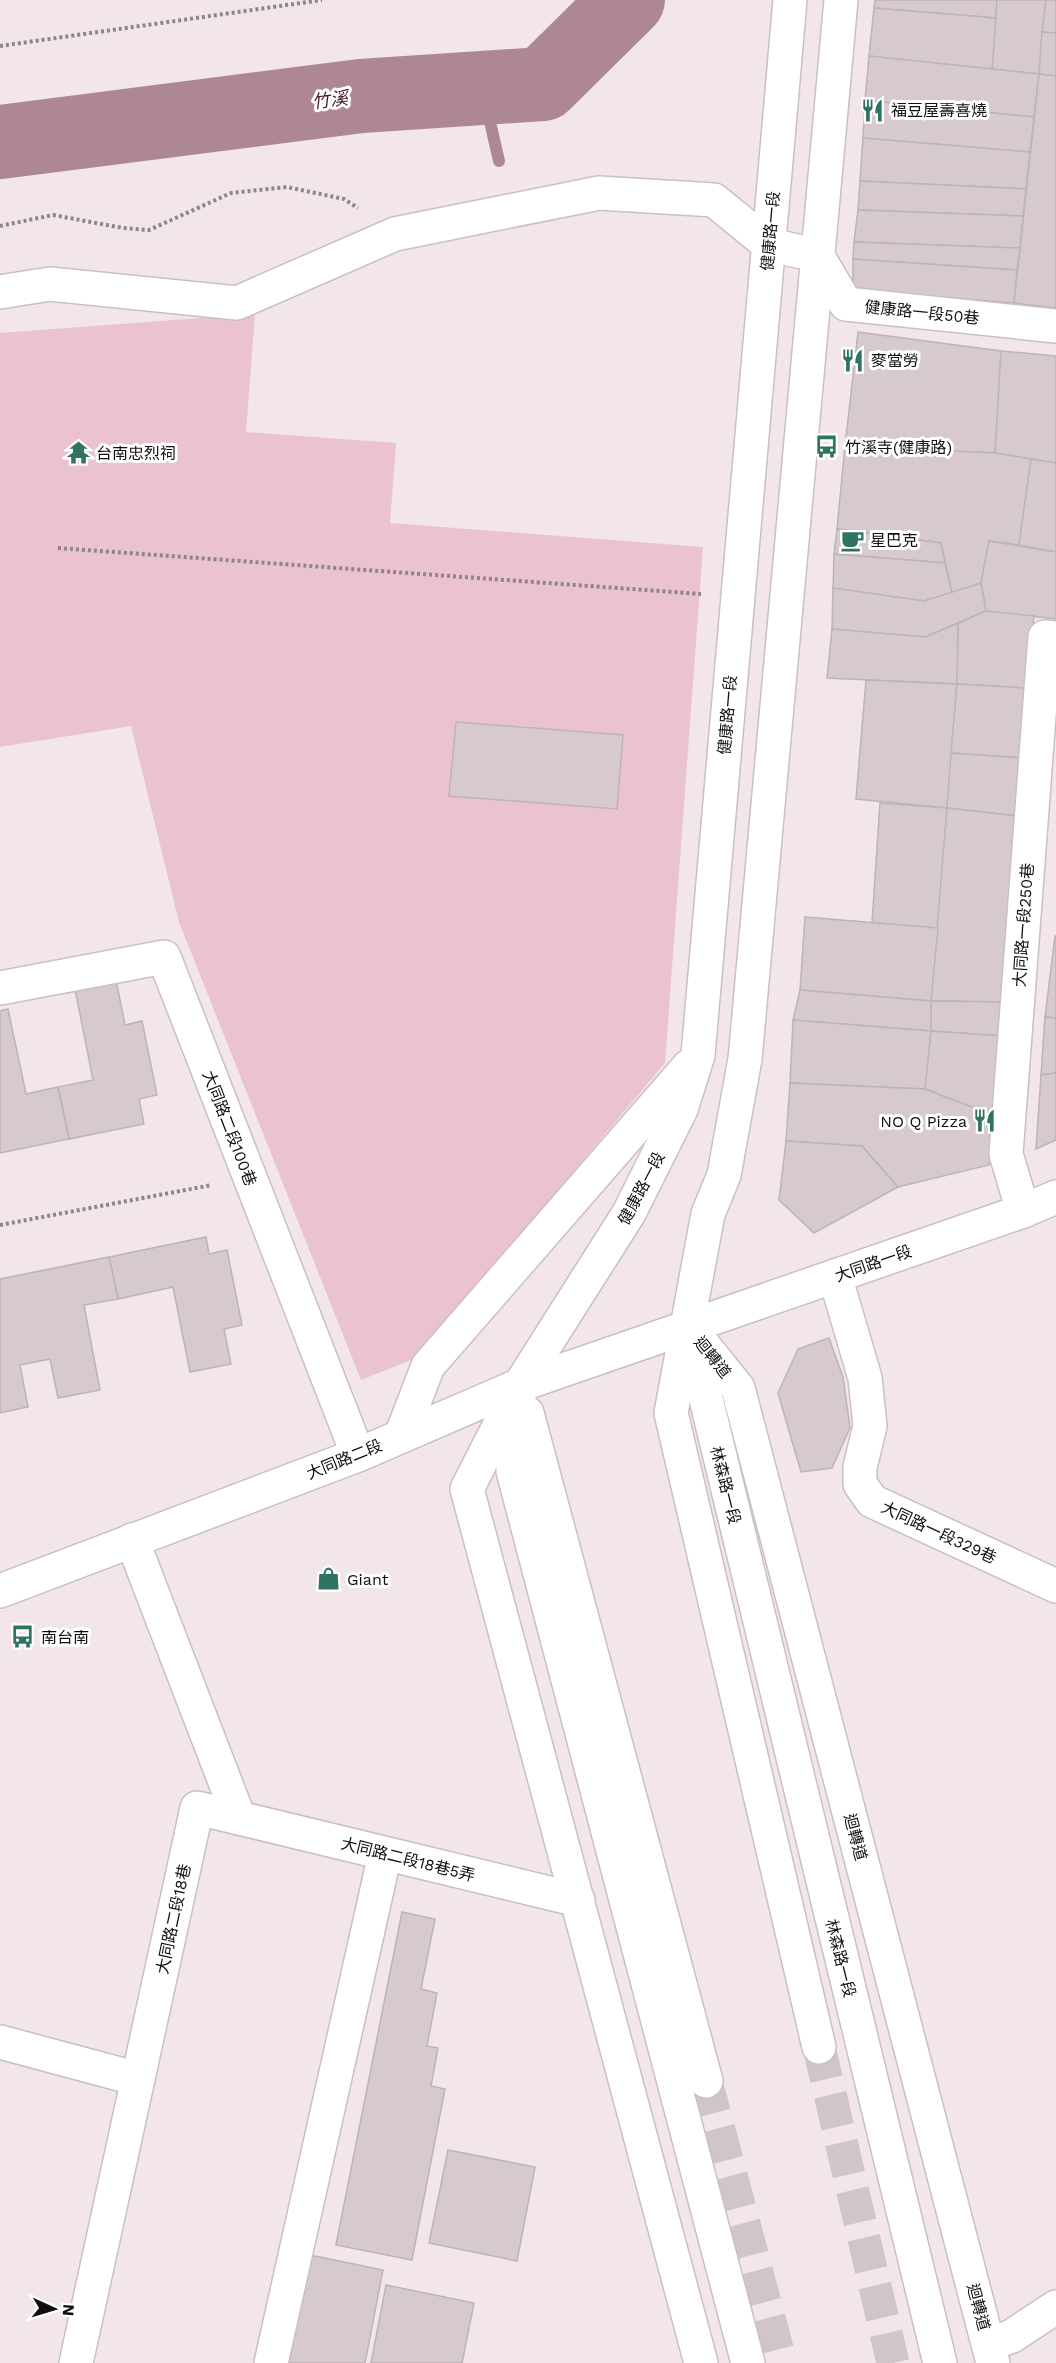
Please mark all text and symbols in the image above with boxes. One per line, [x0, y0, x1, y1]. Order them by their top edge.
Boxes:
water label: 竹溪 [311, 87, 352, 112]
restaurant icon: 福豆屋壽喜燒 [860, 97, 886, 123]
place label: 福豆屋壽喜燒 [891, 101, 987, 120]
street label: 健康路一段 [758, 190, 783, 272]
street label: 健康路一段50巷 [864, 297, 980, 328]
restaurant icon: 麥當勞 [840, 347, 866, 373]
place label: 麥當勞 [871, 351, 919, 370]
bus stop icon: 竹溪寺(健康路) [814, 434, 840, 460]
place label: 竹溪寺(健康路) [845, 438, 952, 457]
temple icon: 台南忠烈祠 [65, 440, 91, 466]
place label: 台南忠烈祠 [96, 444, 176, 463]
cafe icon: 星巴克 [839, 527, 865, 553]
place label: 星巴克 [870, 531, 918, 550]
street label: 健康路一段 [715, 674, 740, 756]
street label: 大同路一段250巷 [1010, 862, 1037, 988]
street label: 大同路二段100巷 [199, 1068, 260, 1189]
restaurant icon: NO Q Pizza [972, 1108, 998, 1134]
place label: NO Q Pizza [880, 1112, 967, 1131]
street label: 健康路一段 [614, 1148, 669, 1228]
street label: 大同路一段 [832, 1241, 914, 1285]
street label: 迴轉道 [690, 1333, 735, 1382]
street label: 大同路二段 [304, 1436, 385, 1483]
street label: 林森路一段 [707, 1444, 744, 1526]
street label: 大同路一段329巷 [878, 1498, 999, 1567]
shop icon: Giant [316, 1566, 342, 1592]
place label: Giant [347, 1570, 389, 1589]
bus stop icon: 南台南 [10, 1624, 36, 1650]
place label: 南台南 [41, 1628, 89, 1647]
street label: 迴轉道 [840, 1811, 871, 1863]
street label: 大同路二段18巷5弄 [339, 1834, 477, 1885]
street label: 大同路二段18巷 [153, 1862, 194, 1976]
street label: 林森路一段 [822, 1917, 859, 1999]
north arrow [24, 2279, 84, 2339]
street label: 迴轉道 [963, 2281, 994, 2333]
text: N [59, 2303, 78, 2317]

